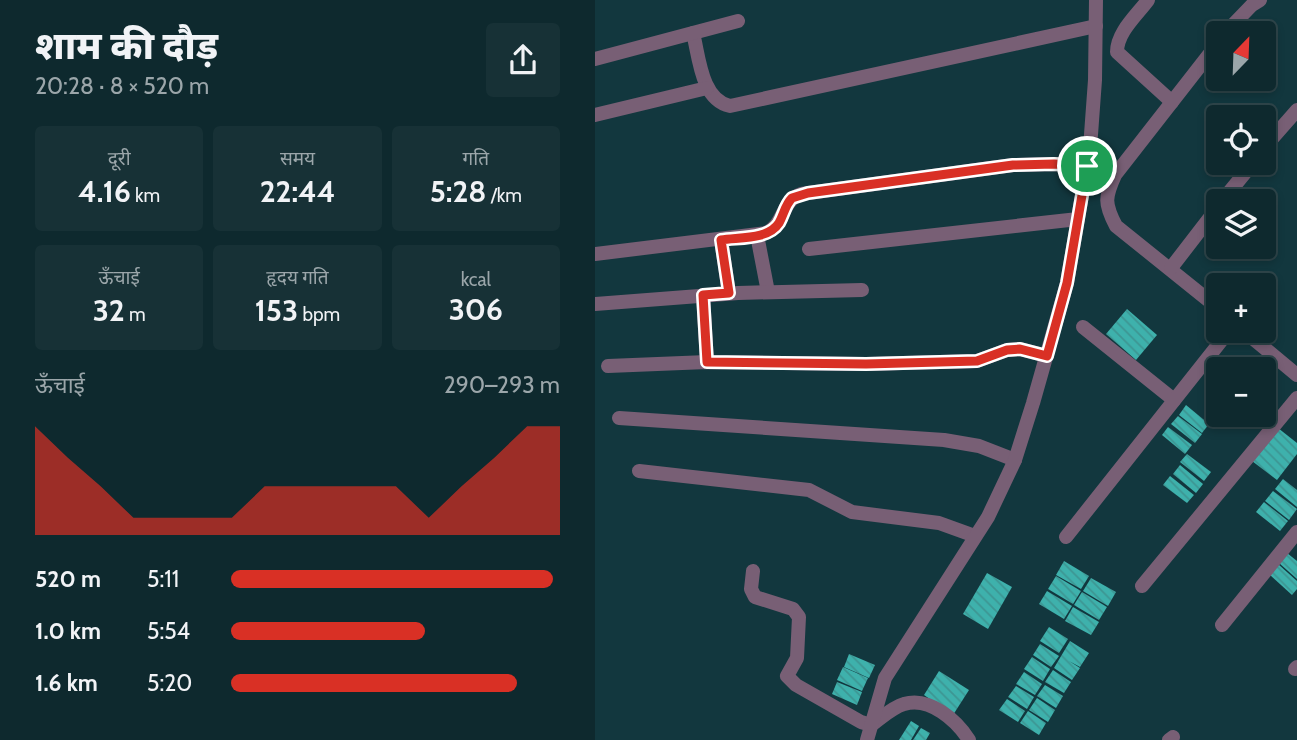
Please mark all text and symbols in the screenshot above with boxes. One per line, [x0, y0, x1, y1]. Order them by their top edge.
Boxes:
north arrow [1206, 21, 1276, 91]
map controls [1206, 21, 1276, 427]
text: शाम की दौड़ [35, 22, 218, 69]
button: share [486, 23, 560, 97]
text: 20:28 · 8 × 520 m [35, 72, 209, 100]
button: locate [1206, 105, 1276, 175]
pin [1057, 136, 1117, 196]
text: दूरी [108, 147, 131, 170]
text: समय [280, 147, 315, 170]
text: गति [463, 147, 489, 170]
icon: arrive [1068, 147, 1106, 185]
text: 4.16 [78, 173, 131, 210]
text: 22:44 [260, 173, 335, 210]
text: 5:28 [430, 173, 486, 210]
text: km [131, 184, 160, 207]
text: /km [486, 184, 522, 207]
button: layers [1206, 189, 1276, 259]
text: ऊँचाई [99, 266, 140, 289]
text: हृदय गति [266, 266, 329, 289]
text: kcal [461, 268, 491, 291]
button: + [1206, 273, 1276, 343]
text: 306 [449, 291, 503, 328]
text: 32 [93, 292, 125, 329]
text: 153 [255, 292, 298, 329]
text: m [125, 303, 146, 326]
text: bpm [298, 303, 340, 326]
button: − [1206, 357, 1276, 427]
text: ऊँचाई [35, 371, 85, 399]
text: 290–293 m [444, 371, 560, 399]
text: 520 m [35, 565, 101, 593]
text: 5:11 [147, 565, 179, 593]
text: 1.0 km [35, 617, 101, 645]
text: 5:54 [147, 617, 190, 645]
text: 1.6 km [35, 669, 98, 697]
text: 5:20 [147, 669, 192, 697]

